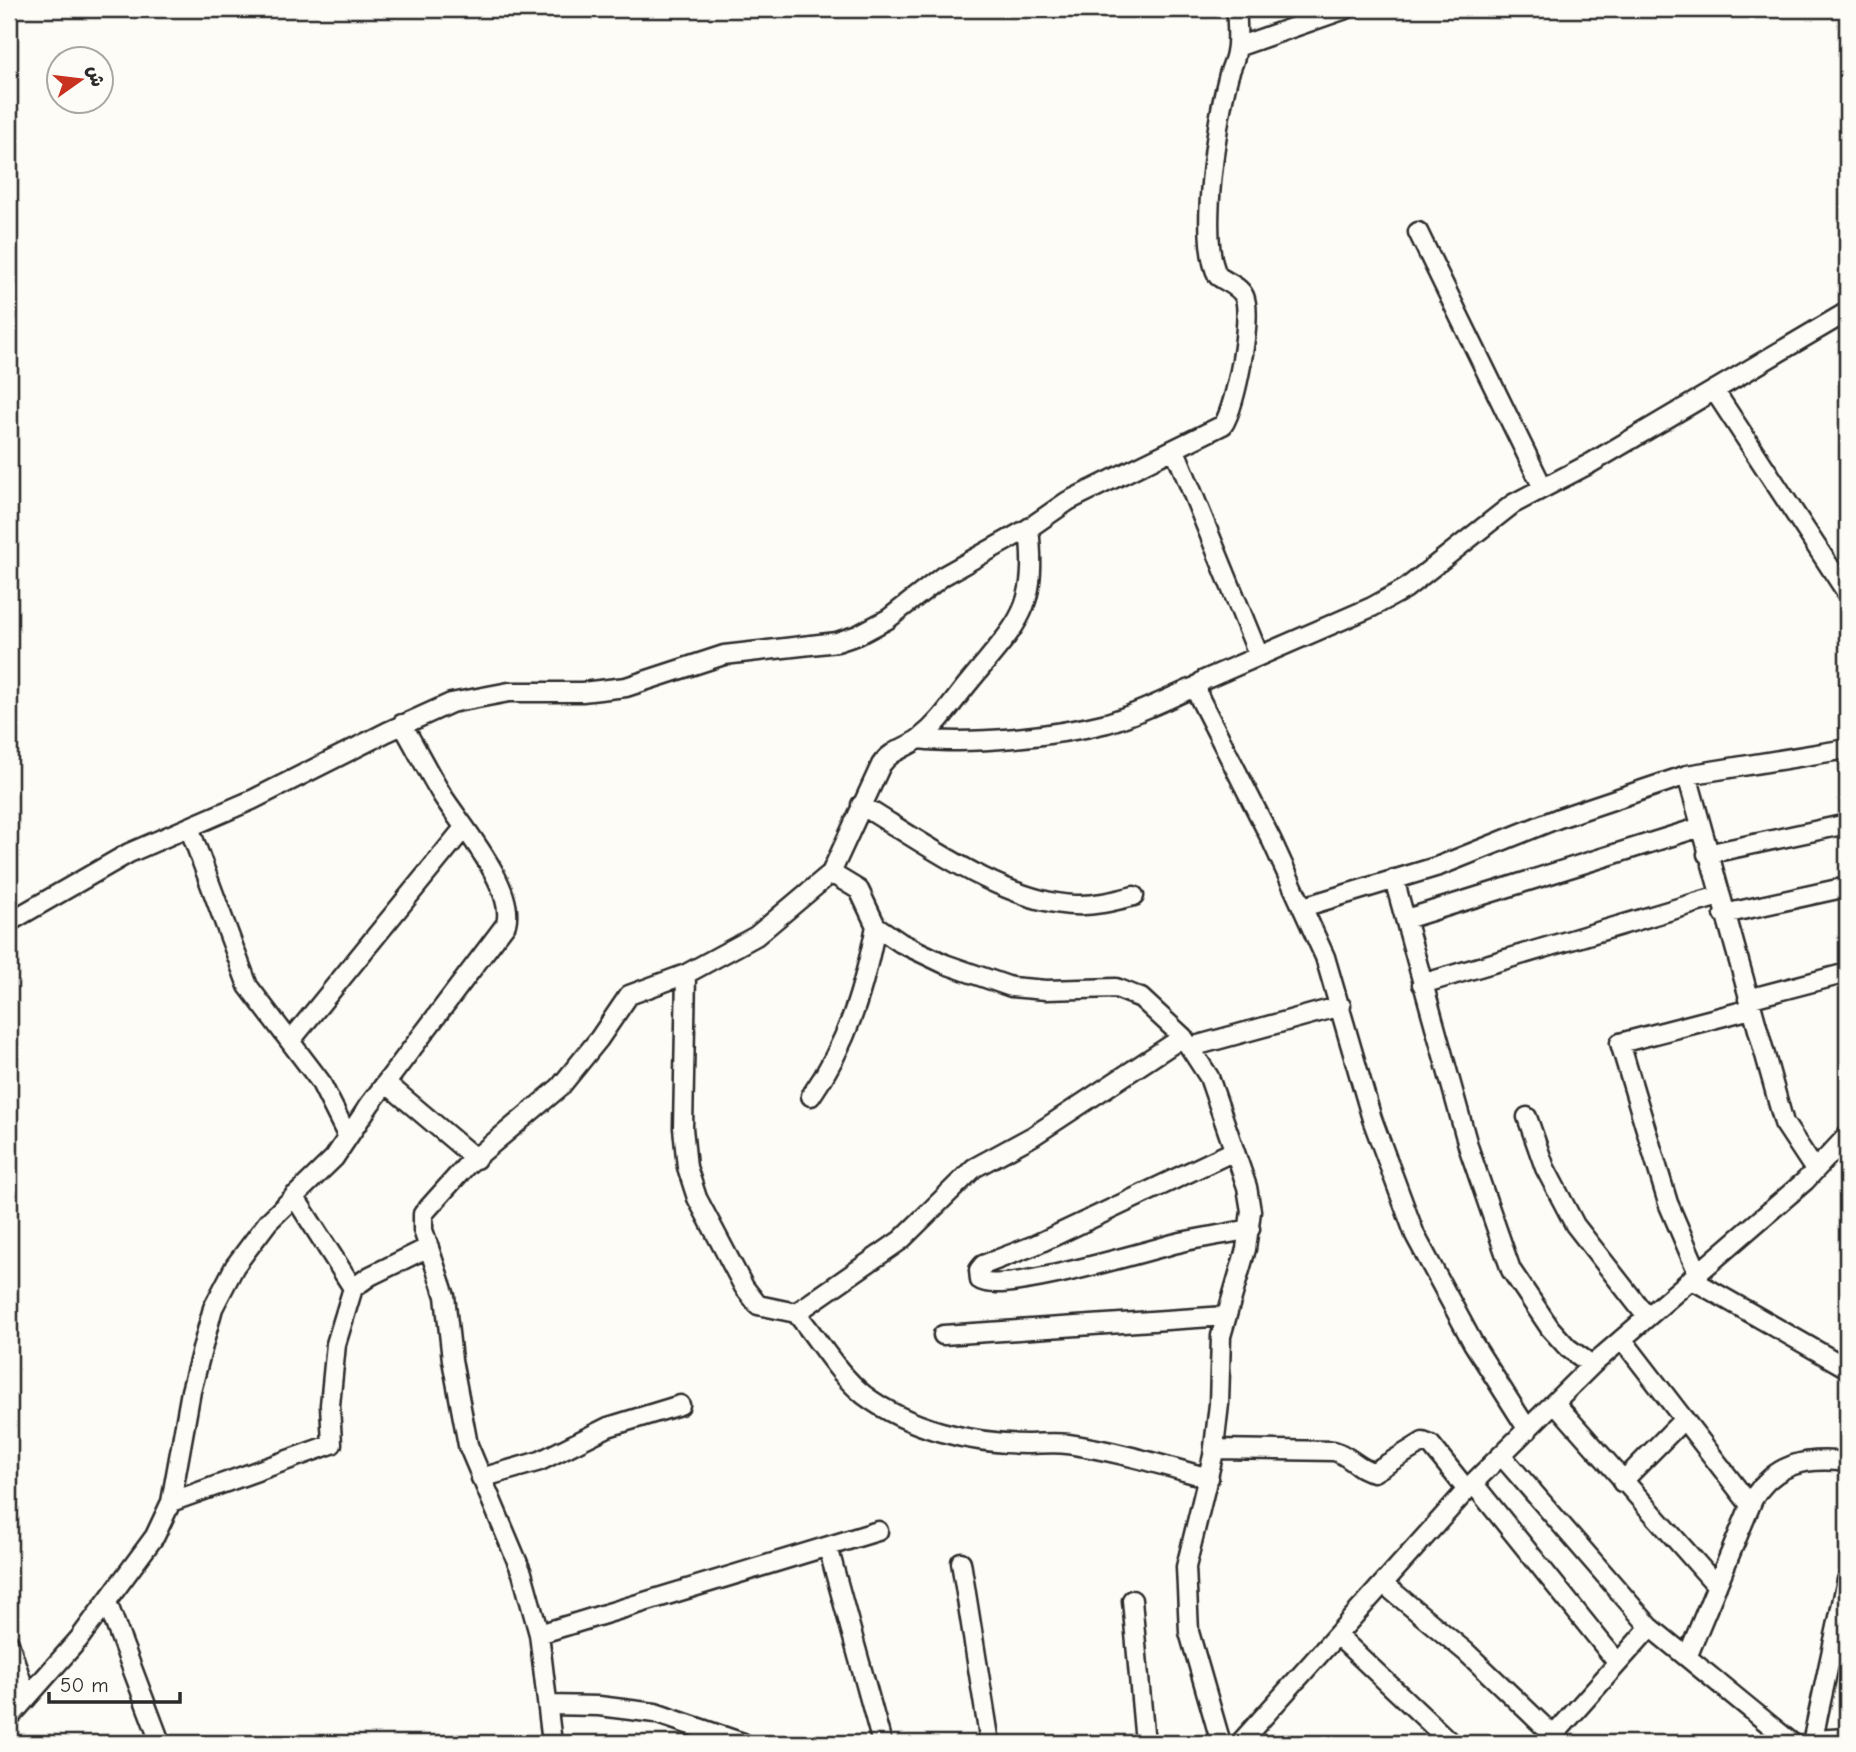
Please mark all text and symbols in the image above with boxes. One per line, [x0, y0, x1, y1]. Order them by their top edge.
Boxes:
north arrow [46, 46, 116, 116]
text: ش [82, 63, 109, 89]
scale bar [49, 1661, 180, 1705]
text: 50 m [60, 1673, 109, 1697]

